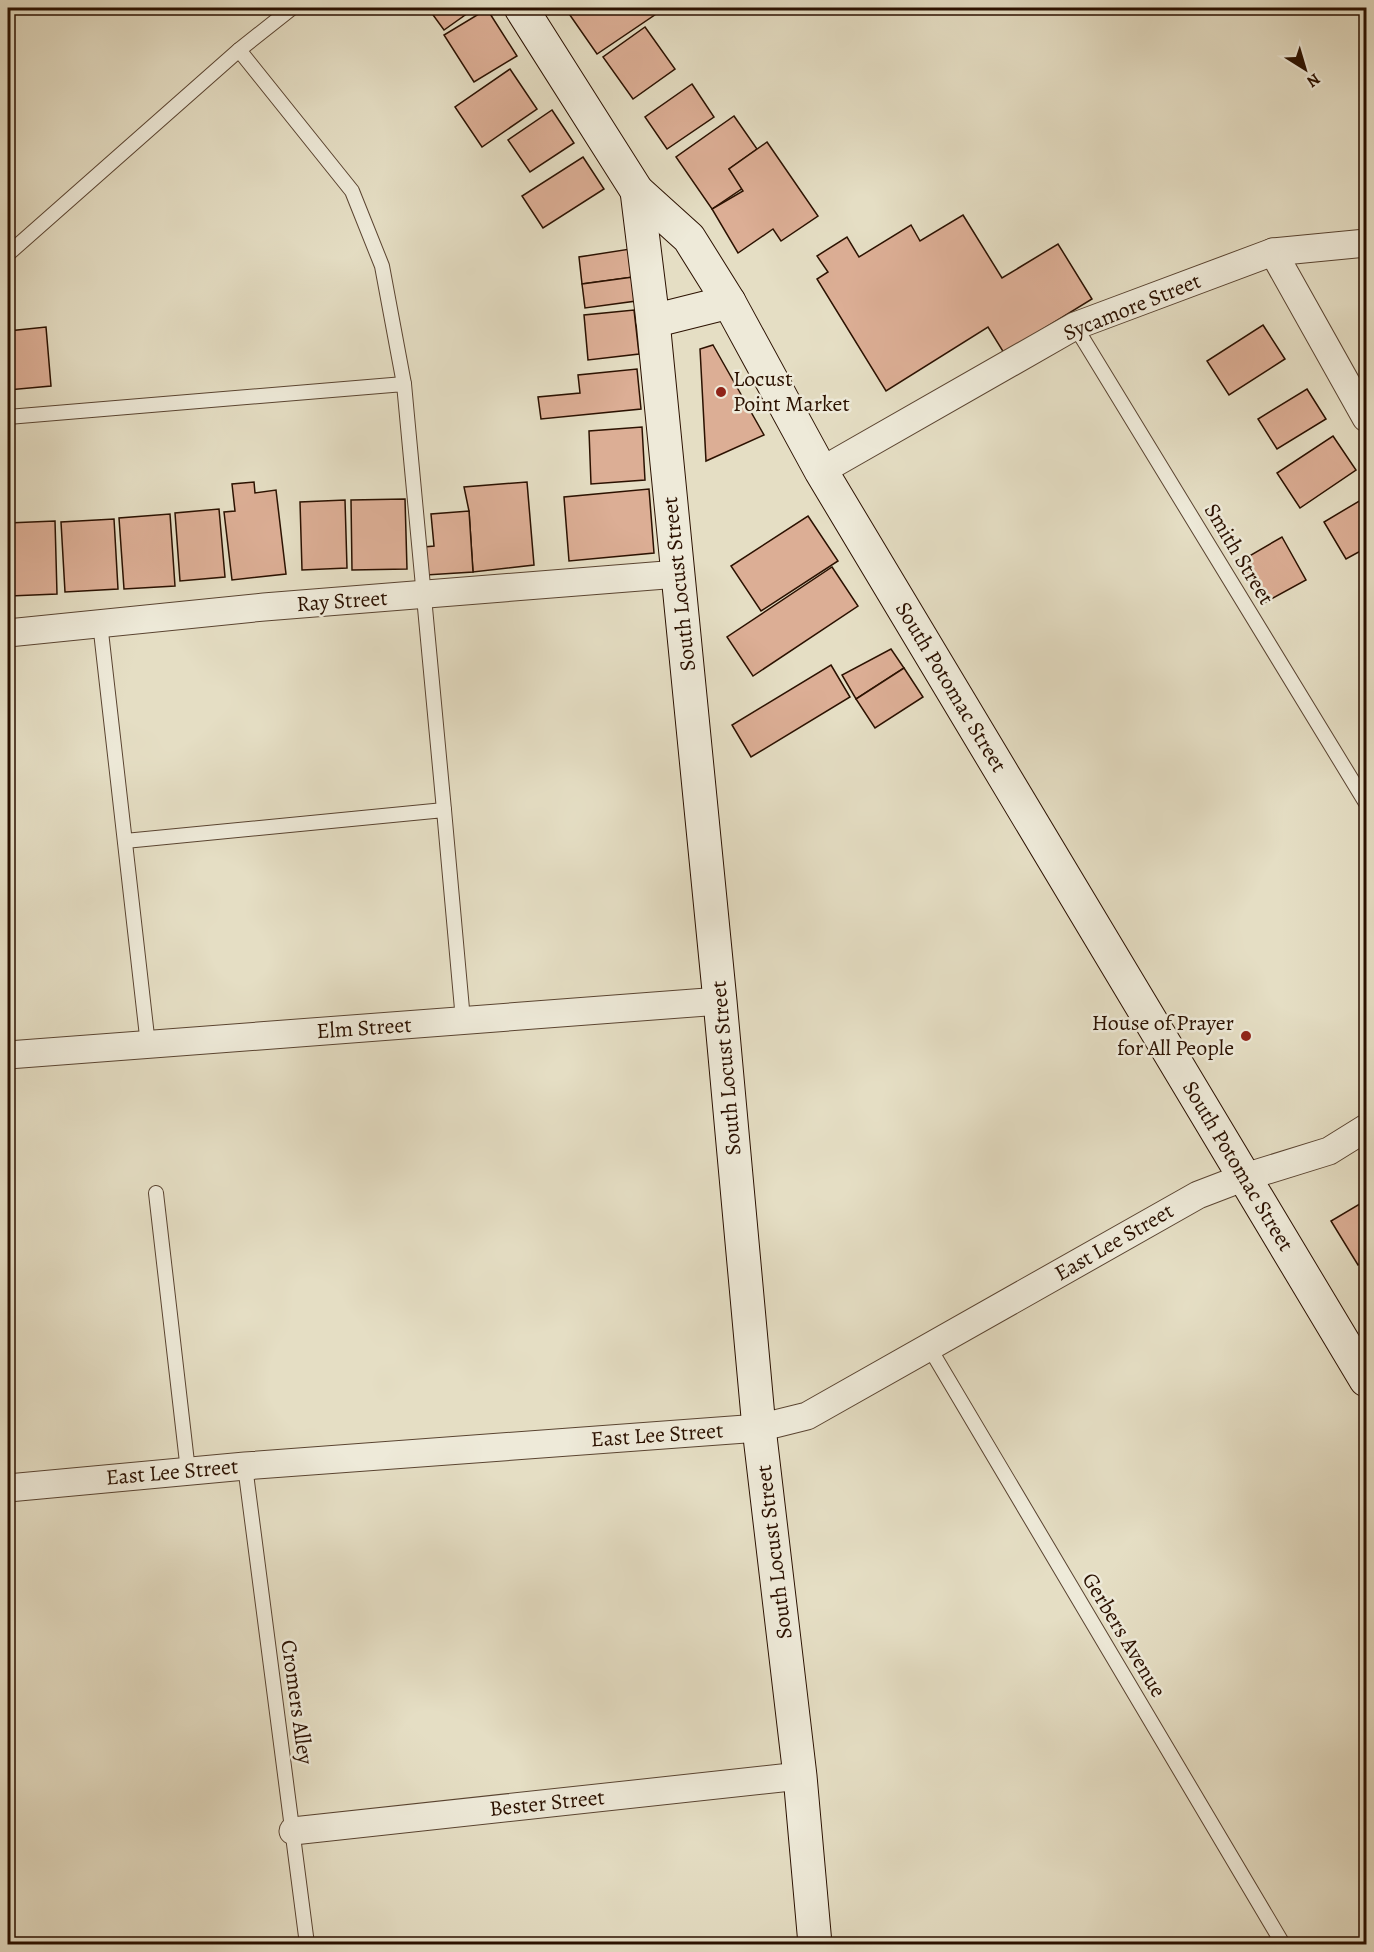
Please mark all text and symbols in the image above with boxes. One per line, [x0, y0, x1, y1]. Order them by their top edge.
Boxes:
north arrow [1275, 39, 1335, 99]
text: N [1302, 68, 1325, 93]
street label: Sycamore Street [1059, 266, 1205, 348]
place label: Locust Point Market [733, 364, 850, 419]
marker: Locust Point Market [714, 385, 728, 399]
street label: South Locust Street [655, 495, 703, 673]
street label: Smith Street [1197, 498, 1281, 610]
street label: Ray Street [296, 583, 388, 619]
street label: South Potomac Street [888, 596, 1014, 778]
street label: South Locust Street [703, 979, 749, 1157]
place label: House of Prayer for All People [1092, 1008, 1234, 1063]
street label: Elm Street [315, 1010, 413, 1046]
marker: House of Prayer for All People [1239, 1029, 1253, 1043]
street label: South Potomac Street [1175, 1075, 1301, 1257]
street label: East Lee Street [1049, 1196, 1179, 1288]
street label: East Lee Street [590, 1415, 724, 1455]
street label: East Lee Street [105, 1451, 239, 1493]
street label: South Locust Street [748, 1463, 800, 1641]
street label: Gerbers Avenue [1075, 1567, 1173, 1703]
street label: Cromers Alley [273, 1638, 321, 1766]
street label: Bester Street [488, 1782, 606, 1824]

